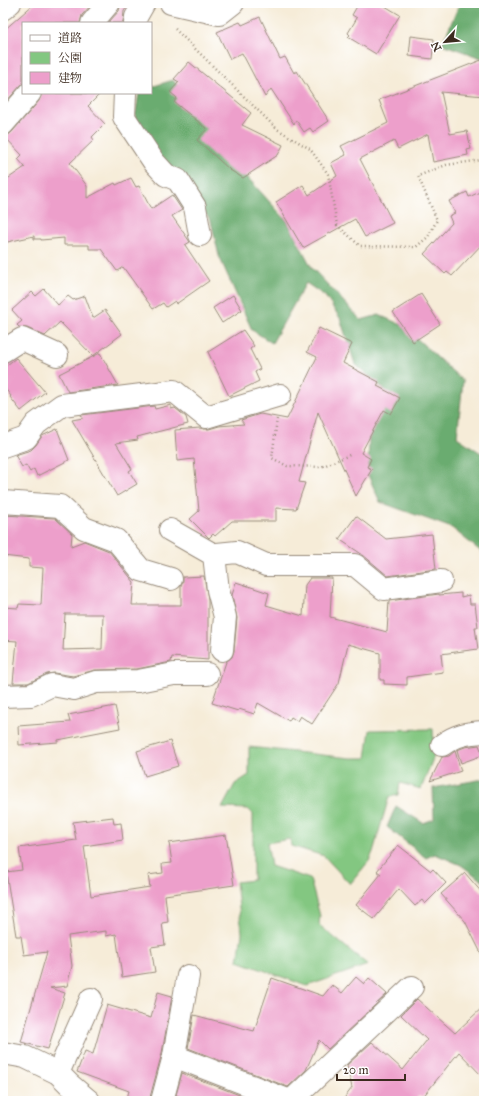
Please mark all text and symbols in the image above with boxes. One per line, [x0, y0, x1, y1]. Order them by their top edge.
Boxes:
legend [22, 22, 152, 94]
north arrow [425, 22, 465, 62]
text: 道路 [58, 31, 82, 45]
text: N [428, 39, 444, 53]
text: 公園 [58, 51, 82, 65]
text: 建物 [58, 71, 82, 85]
scale bar [337, 1056, 405, 1082]
text: 20 m [343, 1063, 369, 1077]

